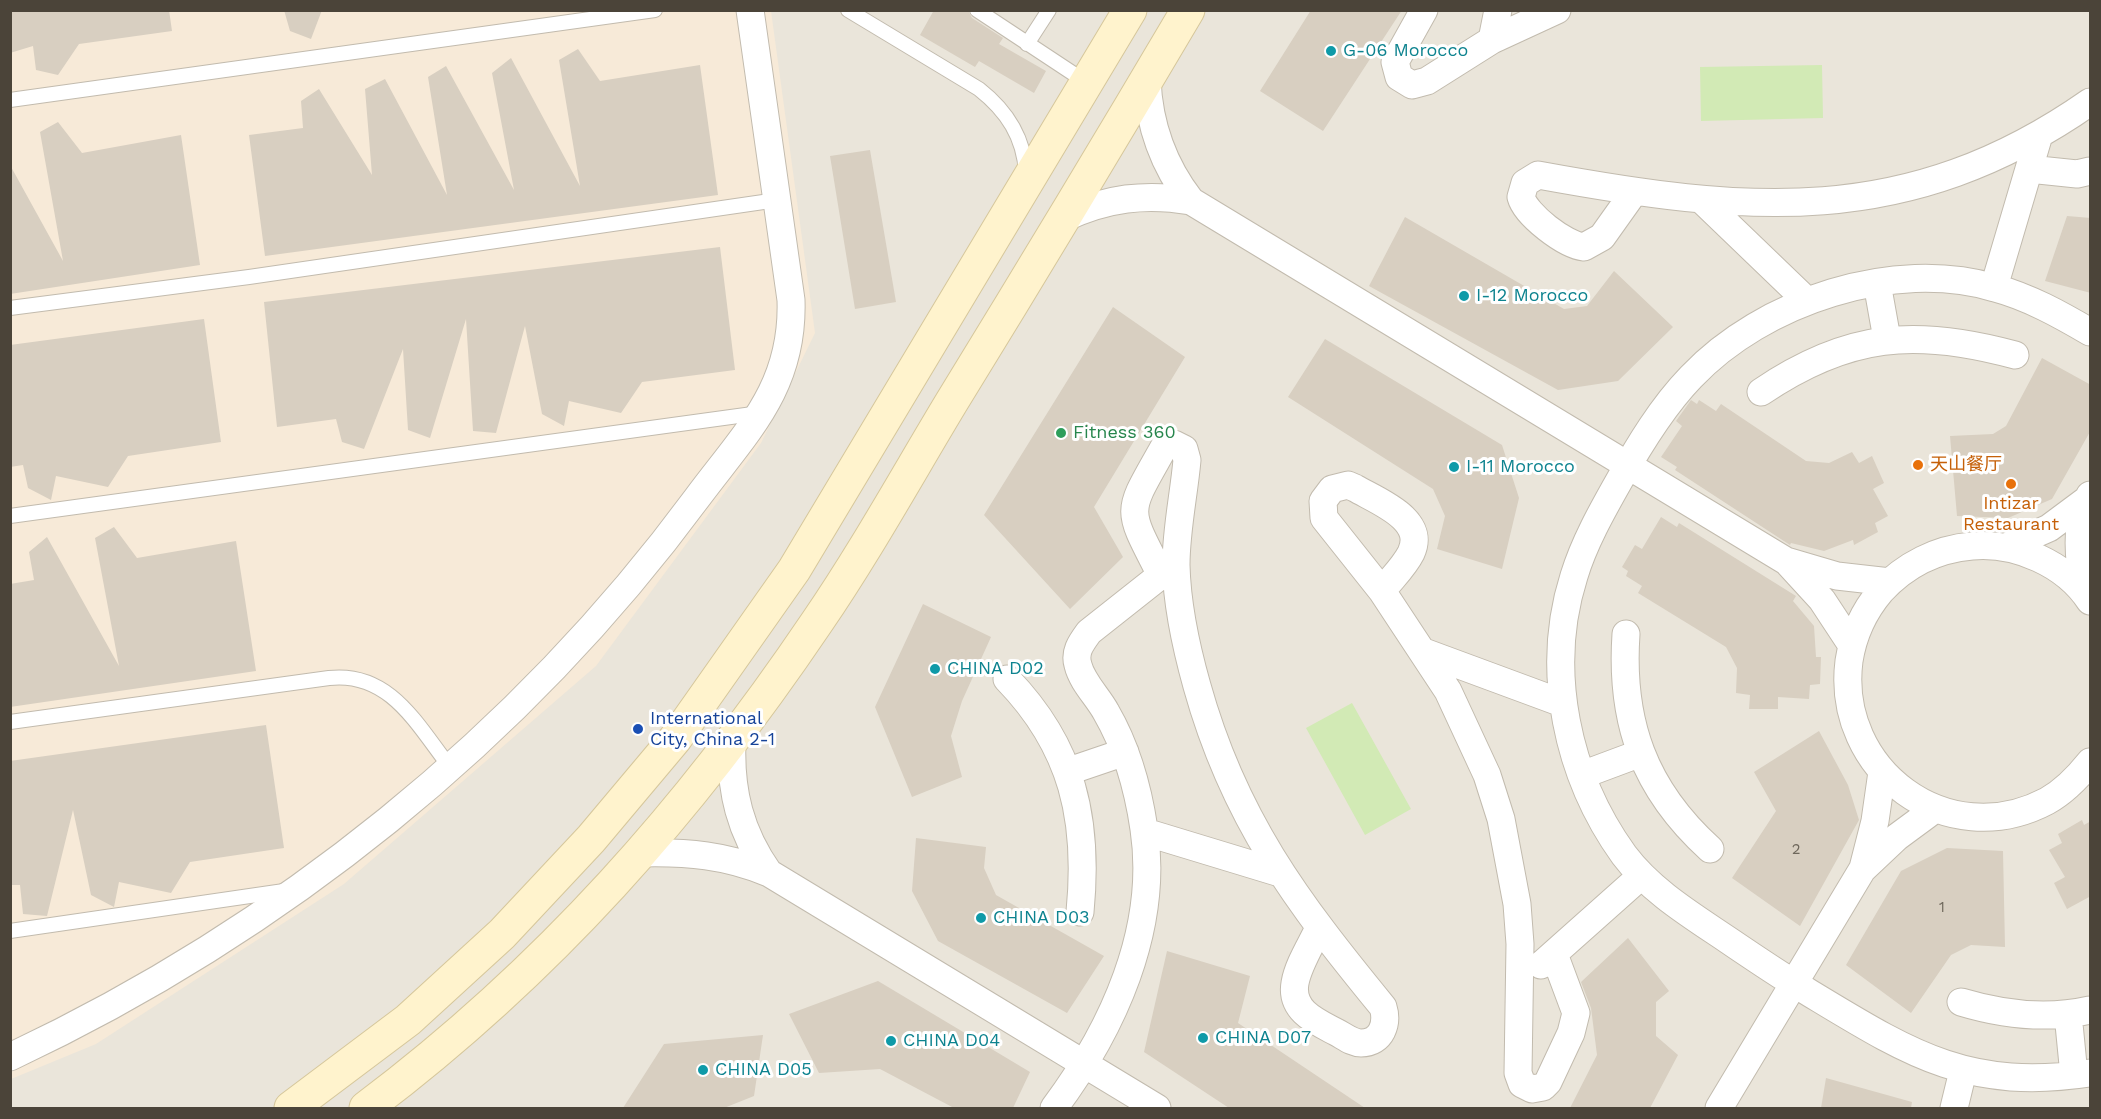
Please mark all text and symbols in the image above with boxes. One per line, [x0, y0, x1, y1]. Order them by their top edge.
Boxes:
place label: G-06 Morocco [1343, 40, 1468, 62]
marker: G-06 Morocco [1324, 44, 1338, 58]
place label: I-12 Morocco [1476, 285, 1588, 307]
marker: I-12 Morocco [1457, 289, 1471, 303]
place label: Fitness 360 [1073, 422, 1176, 444]
marker: Fitness 360 [1054, 426, 1068, 440]
place label: 天山餐厅 [1930, 454, 2002, 476]
place label: I-11 Morocco [1466, 456, 1575, 478]
marker: 天山餐厅 [1911, 458, 1925, 472]
marker: I-11 Morocco [1447, 460, 1461, 474]
marker: Intizar Restaurant [2004, 477, 2018, 491]
place label: Intizar Restaurant [1963, 493, 2059, 536]
place label: CHINA D02 [947, 658, 1044, 680]
marker: CHINA D02 [928, 662, 942, 676]
place label: International City, China 2-1 [650, 708, 775, 750]
marker: International City, China 2-1 [631, 722, 645, 736]
house number: 2 [1792, 841, 1800, 859]
house number: 1 [1939, 899, 1945, 917]
place label: CHINA D03 [993, 907, 1089, 929]
marker: CHINA D03 [974, 911, 988, 925]
place label: CHINA D07 [1215, 1027, 1311, 1049]
place label: CHINA D04 [903, 1030, 1000, 1052]
marker: CHINA D07 [1196, 1031, 1210, 1045]
marker: CHINA D04 [884, 1034, 898, 1048]
place label: CHINA D05 [715, 1059, 812, 1081]
marker: CHINA D05 [696, 1063, 710, 1077]

